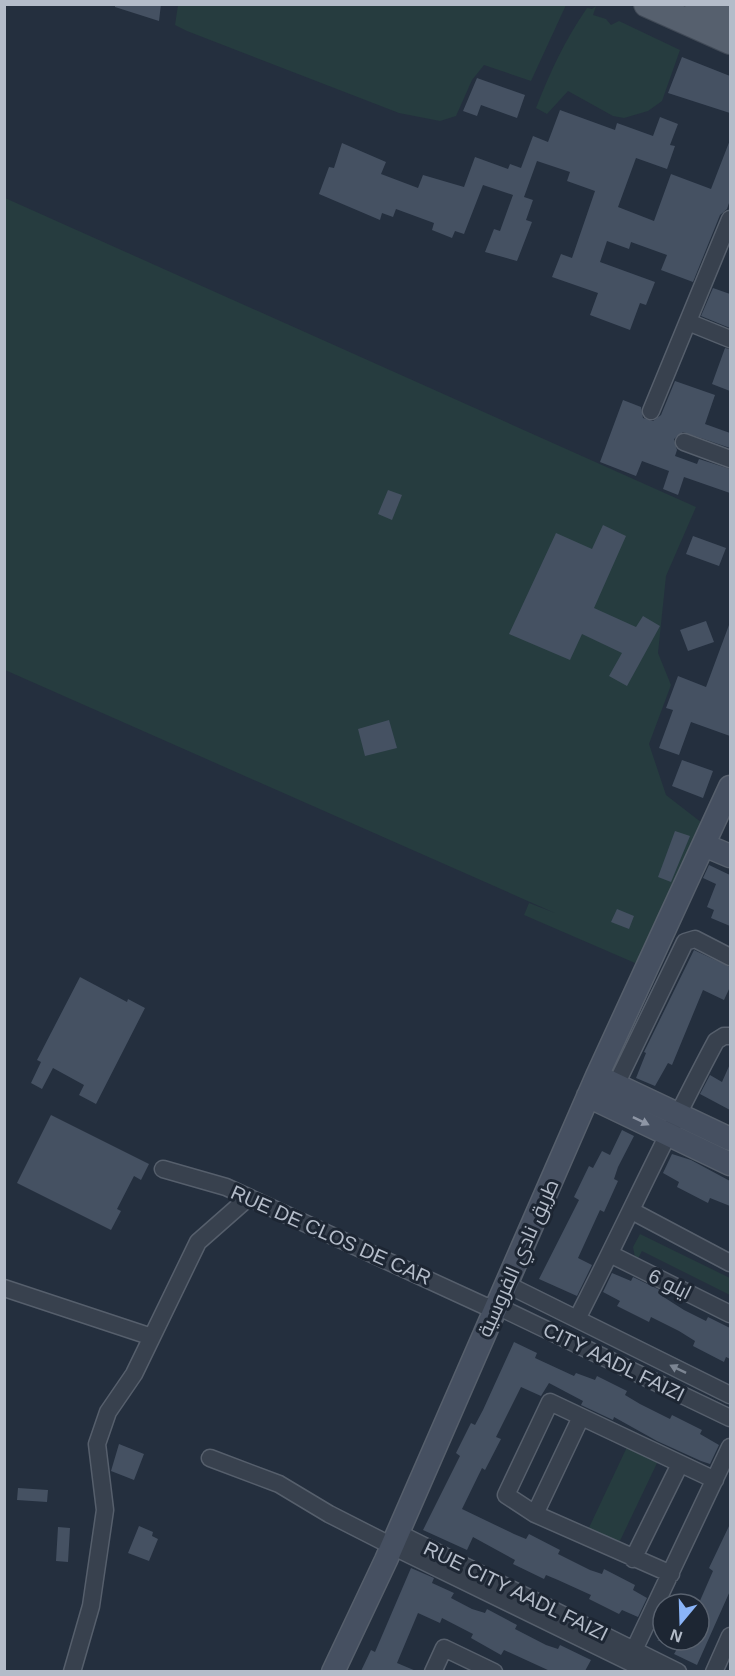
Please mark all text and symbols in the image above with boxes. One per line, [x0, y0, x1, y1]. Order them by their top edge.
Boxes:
one-way arrow [633, 1116, 650, 1125]
street label: طريق نادي الفروسية [473, 1176, 567, 1342]
street label: RUE DE CLOS DE CAR [228, 1181, 434, 1289]
street label: ايلو 6 [644, 1264, 695, 1305]
street label: CITY AADL FAIZI [540, 1318, 688, 1406]
one-way arrow [669, 1364, 687, 1374]
street label: RUE CITY AADL FAIZI [420, 1537, 612, 1645]
north arrow [651, 1592, 711, 1652]
text: N [668, 1626, 685, 1646]

